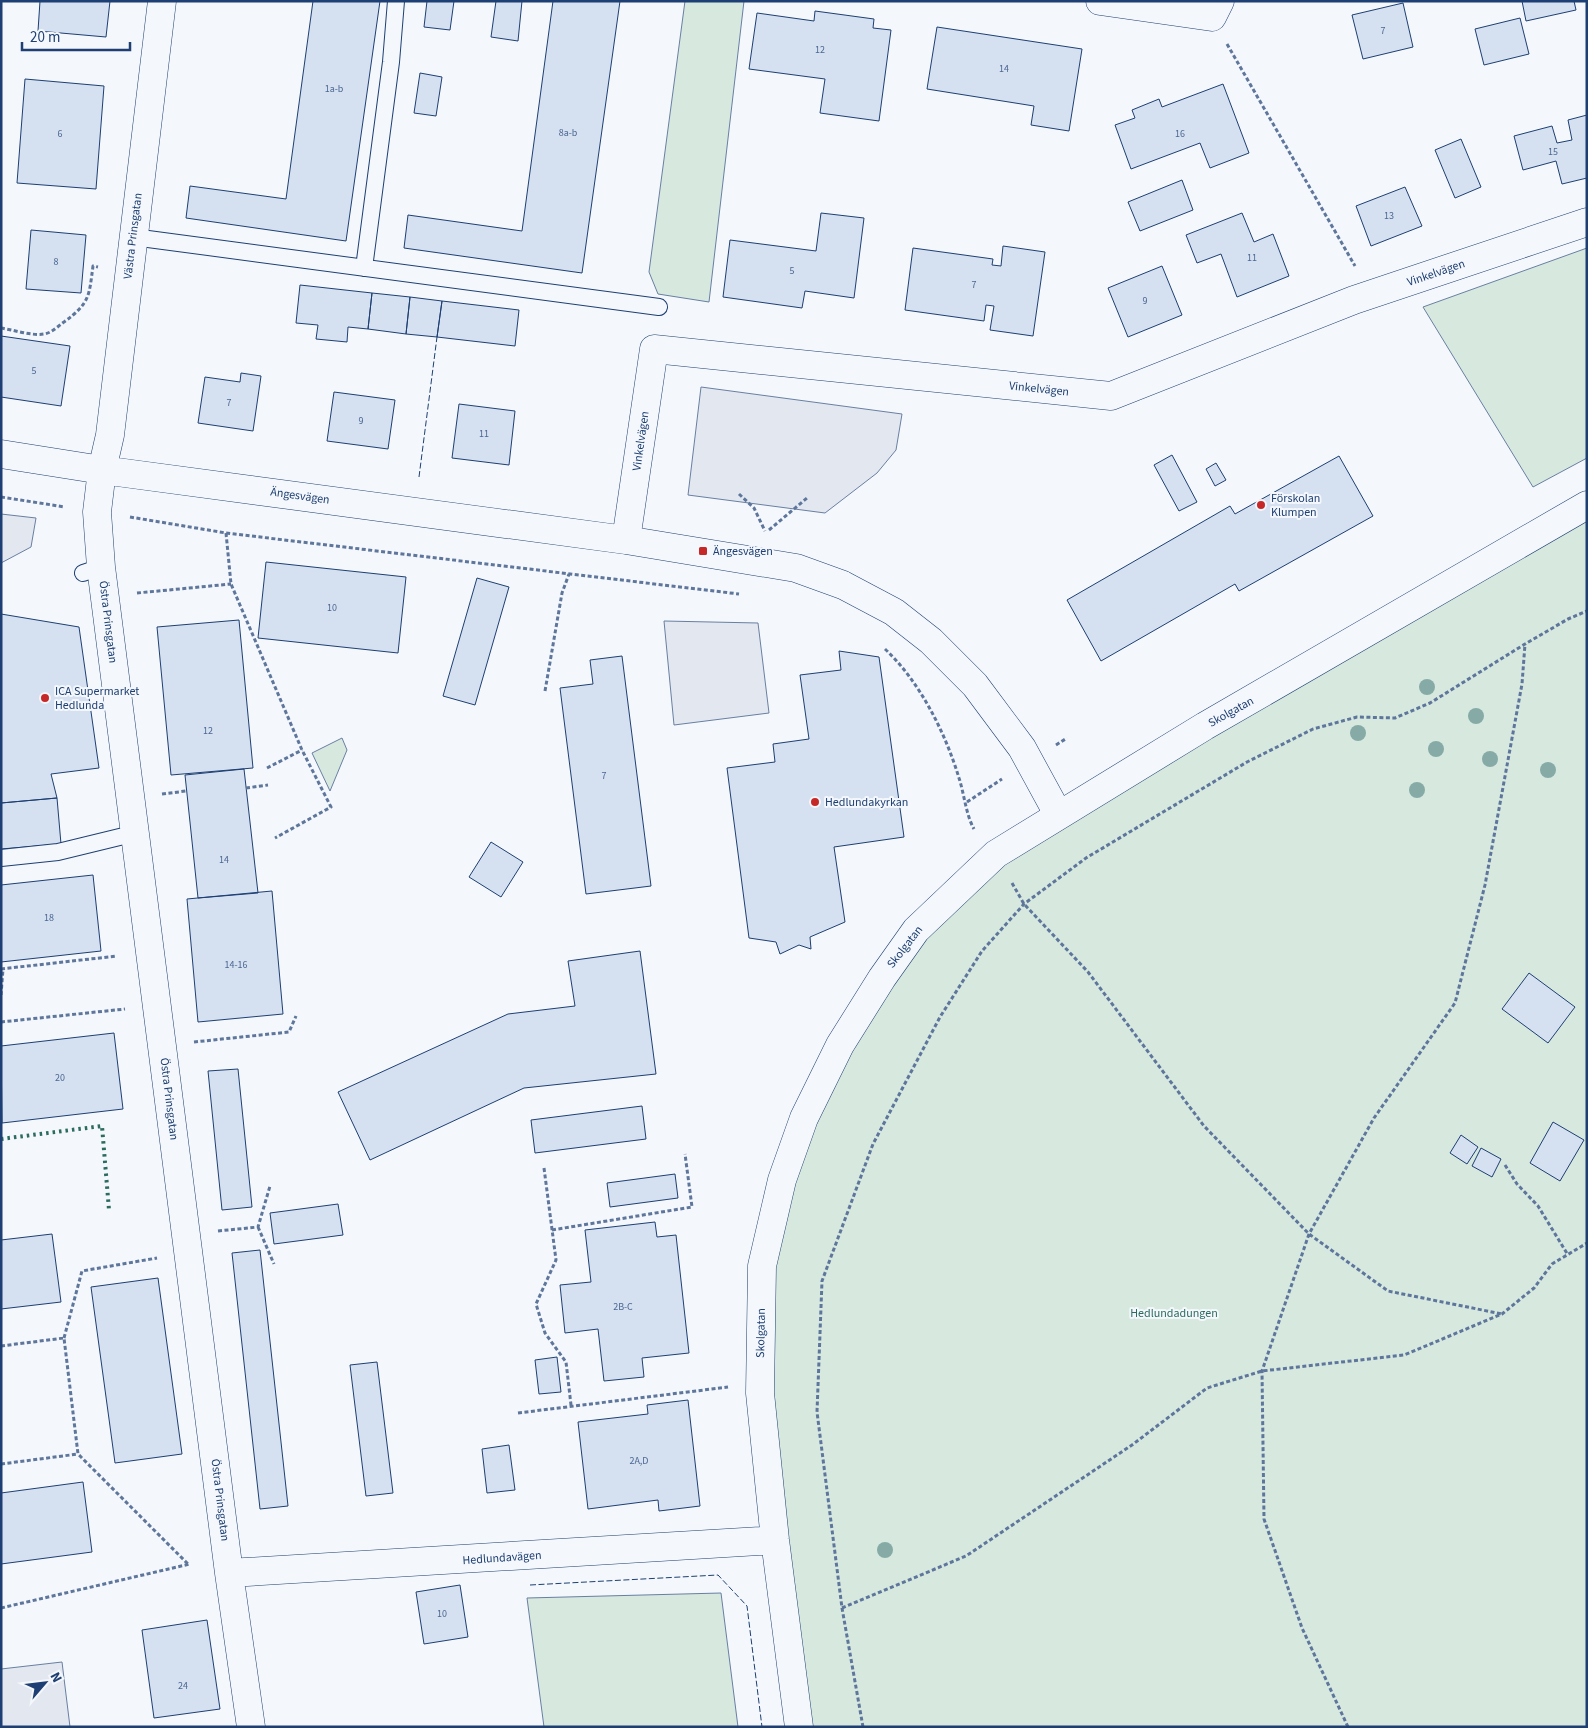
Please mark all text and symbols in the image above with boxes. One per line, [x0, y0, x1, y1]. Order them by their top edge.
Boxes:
scale bar [22, 20, 130, 52]
house number: 7 [1381, 24, 1386, 38]
text: 20 m [30, 27, 60, 48]
house number: 12 [815, 43, 825, 57]
house number: 14 [999, 62, 1009, 76]
house number: 1a-b [325, 82, 344, 96]
house number: 8a-b [559, 126, 578, 140]
house number: 6 [58, 127, 63, 141]
house number: 16 [1175, 127, 1185, 141]
house number: 15 [1548, 145, 1558, 159]
street label: Västra Prinsgatan [119, 192, 147, 280]
house number: 13 [1384, 209, 1394, 223]
house number: 11 [1247, 251, 1257, 265]
house number: 8 [54, 255, 59, 269]
street label: Vinkelvägen [1405, 255, 1467, 291]
house number: 5 [790, 264, 795, 278]
house number: 7 [972, 278, 977, 292]
house number: 9 [1143, 294, 1148, 308]
house number: 5 [32, 364, 37, 378]
street label: Vinkelvägen [1008, 377, 1070, 401]
house number: 7 [227, 396, 232, 410]
street label: Vinkelvägen [628, 410, 654, 472]
house number: 9 [359, 414, 364, 428]
house number: 11 [479, 427, 489, 441]
street label: Ängesvägen [269, 483, 331, 509]
place label: Förskolan Klumpen [1271, 490, 1320, 521]
marker: Förskolan Klumpen [1255, 499, 1267, 511]
place label: Ängesvägen [713, 543, 773, 560]
marker: Ängesvägen [697, 545, 709, 557]
street label: Östra Prinsgatan [95, 580, 121, 664]
house number: 10 [327, 601, 337, 615]
place label: ICA Supermarket Hedlunda [55, 683, 139, 714]
marker: ICA Supermarket Hedlunda [39, 692, 51, 704]
street label: Skolgatan [1205, 692, 1257, 732]
house number: 12 [203, 724, 213, 738]
house number: 7 [602, 769, 607, 783]
place label: Hedlundakyrkan [825, 794, 908, 811]
marker: Hedlundakyrkan [809, 796, 821, 808]
house number: 14 [219, 853, 229, 867]
house number: 18 [44, 911, 54, 925]
street label: Skolgatan [883, 922, 927, 972]
house number: 14-16 [225, 958, 248, 972]
street label: Östra Prinsgatan [156, 1057, 182, 1141]
house number: 20 [55, 1071, 65, 1085]
house number: 2B-C [613, 1300, 633, 1314]
park label: Hedlundadungen [1130, 1305, 1218, 1322]
street label: Skolgatan [752, 1308, 770, 1358]
house number: 2A,D [629, 1454, 649, 1468]
street label: Östra Prinsgatan [207, 1458, 233, 1542]
street label: Hedlundavägen [462, 1547, 542, 1569]
house number: 10 [437, 1607, 447, 1621]
north arrow [20, 1658, 70, 1708]
text: N [45, 1669, 67, 1686]
house number: 24 [178, 1679, 188, 1693]

